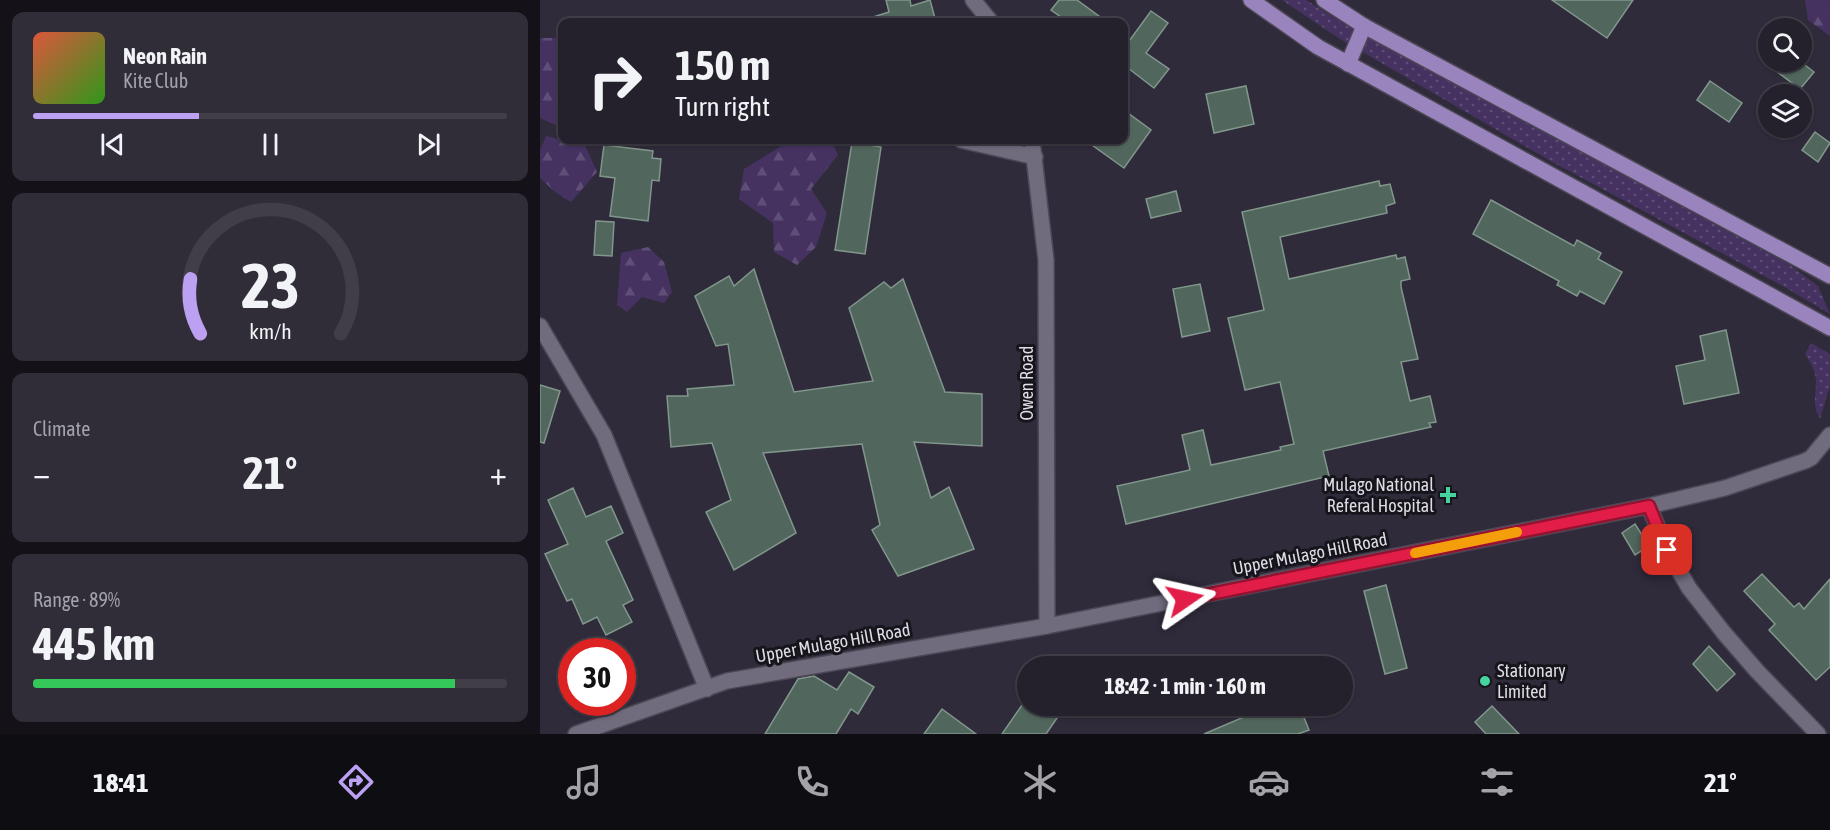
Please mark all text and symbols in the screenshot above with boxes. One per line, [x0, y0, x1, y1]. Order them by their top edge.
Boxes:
map controls [1758, 18, 1812, 138]
button: search [1758, 18, 1812, 72]
text: 150 m [675, 41, 770, 89]
icon: right [576, 42, 654, 120]
text: Neon Rain [123, 43, 207, 69]
text: Kite Club [123, 69, 188, 92]
button: layers [1758, 84, 1812, 138]
text: Turn right [675, 91, 770, 122]
icon: previous [96, 128, 129, 161]
icon: pause [254, 128, 287, 161]
icon: next [412, 128, 445, 161]
text: 23 [241, 250, 299, 321]
text: km/h [249, 319, 291, 344]
street label: Owen Road [1016, 346, 1037, 420]
text: Climate [33, 417, 90, 440]
text: 21° [243, 447, 297, 499]
text: − [33, 454, 50, 492]
text: + [490, 454, 507, 492]
place label: Mulago National Referal Hospital [1323, 474, 1434, 516]
marker: Mulago National Referal Hospital [1439, 486, 1457, 504]
pin [1641, 524, 1692, 575]
street label: Upper Mulago Hill Road [1231, 528, 1389, 579]
icon: arrive [1650, 533, 1683, 566]
position arrow [1153, 567, 1217, 631]
text: Range · 89% [33, 588, 120, 611]
text: 445 km [33, 618, 155, 670]
street label: Upper Mulago Hill Road [754, 619, 912, 666]
speed limit sign: 30 [558, 638, 636, 716]
place label: Stationary Limited [1497, 660, 1566, 702]
text: 18:42 · 1 min · 160 m [1104, 673, 1266, 699]
marker: Stationary Limited [1478, 674, 1492, 688]
icon: directions [335, 761, 377, 803]
icon: music [563, 761, 605, 803]
icon: phone [791, 761, 833, 803]
icon: climate [1019, 761, 1061, 803]
icon: car [1248, 761, 1290, 803]
icon: filters [1476, 761, 1518, 803]
text: 18:41 [93, 767, 149, 798]
text: 21° [1704, 767, 1737, 798]

